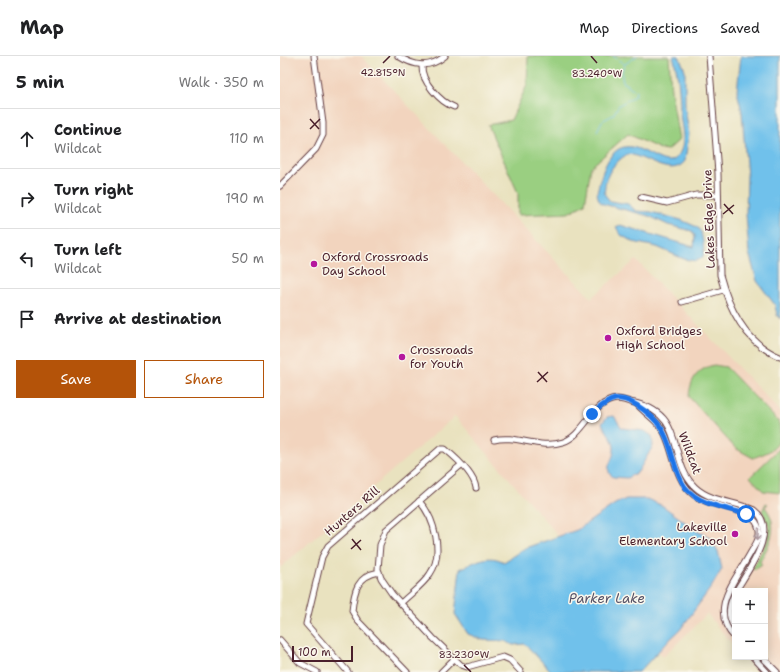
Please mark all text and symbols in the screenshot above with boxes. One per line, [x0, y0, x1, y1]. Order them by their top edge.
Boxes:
text: Map [20, 15, 64, 40]
text: Map [580, 19, 610, 37]
text: Directions [632, 19, 698, 37]
text: Saved [720, 19, 760, 37]
text: 42.815°N [361, 66, 405, 79]
text: 83.240°W [572, 67, 623, 80]
text: 5 min [16, 71, 64, 93]
text: Walk · 350 m [179, 74, 264, 91]
text: Continue [54, 120, 122, 140]
icon: ahead [16, 128, 38, 150]
text: 110 m [229, 130, 264, 147]
text: Wildcat [54, 140, 102, 157]
street label: Lakes Edge Drive [699, 169, 719, 269]
text: Turn right [54, 180, 134, 200]
icon: right [16, 188, 38, 210]
text: 190 m [225, 190, 264, 207]
text: Wildcat [54, 200, 102, 217]
text: Turn left [54, 240, 122, 260]
icon: left [16, 248, 38, 270]
place label: Oxford Crossroads Day School [322, 249, 429, 279]
text: 50 m [231, 250, 264, 267]
marker: Oxford Crossroads Day School [309, 259, 319, 269]
text: Wildcat [54, 260, 102, 277]
icon: arrive [16, 308, 38, 330]
text: Arrive at destination [54, 309, 222, 329]
place label: Oxford Bridges High School [616, 323, 702, 353]
marker: Oxford Bridges High School [603, 333, 613, 343]
place label: Crossroads for Youth [410, 342, 474, 372]
marker: Crossroads for Youth [397, 352, 407, 362]
button: Save [16, 360, 136, 398]
button: Share [144, 360, 264, 398]
route end [583, 405, 601, 423]
street label: Wildcat [675, 430, 705, 476]
street label: Hunters Rill [321, 482, 383, 539]
route start [737, 505, 755, 523]
place label: Lakeville Elementary School [619, 519, 727, 549]
one-way arrow [754, 527, 762, 540]
marker: Lakeville Elementary School [730, 529, 740, 539]
map controls [732, 588, 768, 660]
button: + [732, 588, 768, 624]
water label: Parker Lake [569, 590, 645, 607]
button: − [732, 624, 768, 660]
scale bar [292, 644, 353, 663]
text: 100 m [298, 645, 331, 660]
text: 83.230°W [439, 648, 490, 661]

